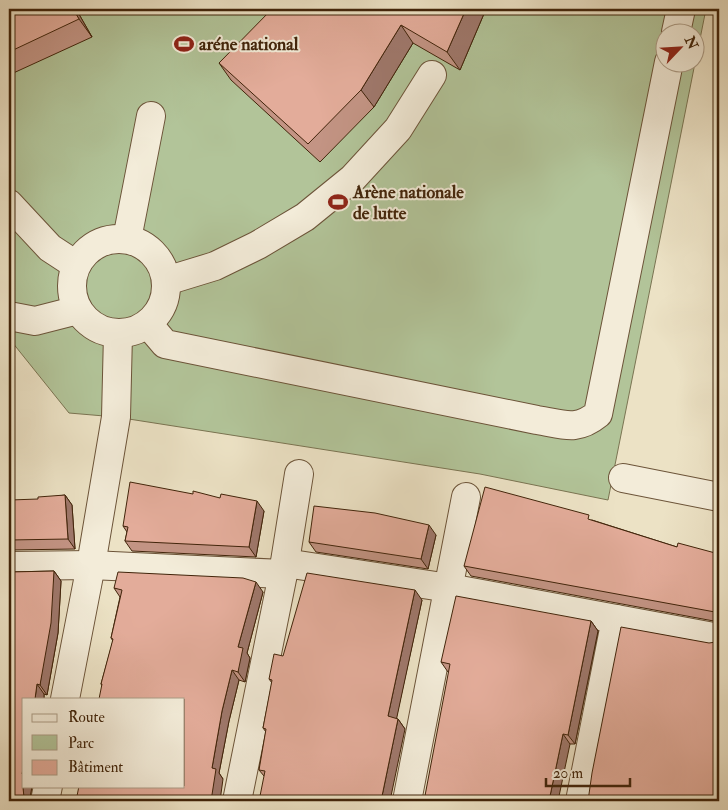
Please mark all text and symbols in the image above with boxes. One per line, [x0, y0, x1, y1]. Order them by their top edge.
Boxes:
north arrow [656, 22, 706, 72]
sports icon: aréne national [173, 33, 195, 55]
place label: aréne national [199, 33, 299, 56]
text: N [681, 33, 702, 52]
place label: Arène nationale de lutte [352, 181, 464, 225]
sports icon: Arène nationale de lutte [327, 191, 349, 213]
legend [22, 698, 185, 788]
text: Route [68, 708, 105, 727]
text: Parc [68, 734, 94, 753]
scale bar [546, 755, 629, 787]
text: Bâtiment [68, 758, 123, 777]
text: 20 m [553, 764, 583, 783]

